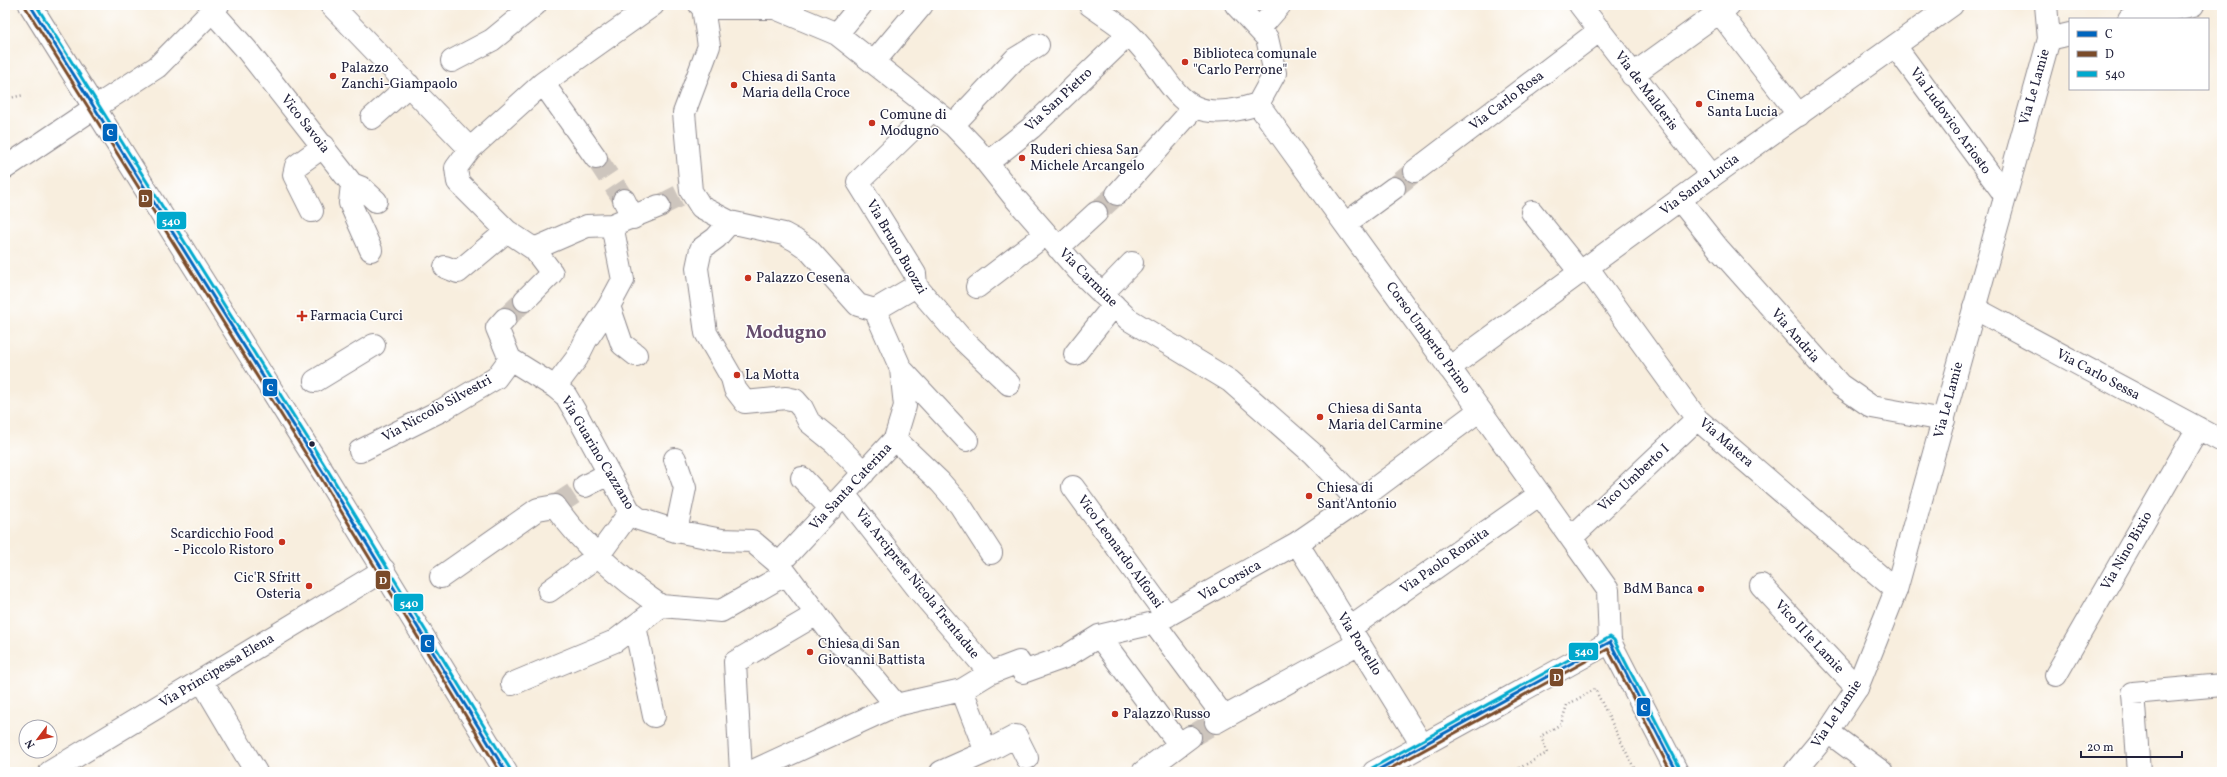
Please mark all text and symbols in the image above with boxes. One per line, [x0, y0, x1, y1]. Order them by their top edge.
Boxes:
legend [2069, 18, 2209, 90]
text: C [2105, 27, 2113, 43]
place label: Biblioteca comunale "Carlo Perrone" [1193, 45, 1317, 80]
street label: Via Le Lamie [2015, 46, 2055, 127]
street label: Via de Malderis [1610, 47, 1682, 135]
text: D [2105, 47, 2114, 63]
marker: Biblioteca comunale "Carlo Perrone" [1180, 57, 1190, 67]
place label: Palazzo Zanchi-Giampaolo [341, 59, 458, 94]
street label: Via San Pietro [1021, 64, 1097, 136]
street label: Via Ludovico Ariosto [1905, 64, 1995, 178]
street label: Via Carlo Rosa [1466, 67, 1548, 135]
text: 540 [2105, 67, 2125, 83]
place label: Chiesa di Santa Maria della Croce [742, 68, 850, 103]
marker: Palazzo Zanchi-Giampaolo [328, 71, 338, 81]
marker: Chiesa di Santa Maria della Croce [729, 80, 739, 90]
place label: Cinema Santa Lucia [1707, 87, 1778, 122]
street label: Vico Savoia [276, 91, 334, 157]
marker: Cinema Santa Lucia [1694, 99, 1704, 109]
place label: Comune di Modugno [880, 106, 947, 141]
marker: Comune di Modugno [867, 118, 877, 128]
line badge: C [102, 123, 118, 142]
text: C [106, 126, 114, 141]
place label: Ruderi chiesa San Michele Arcangelo [1030, 141, 1145, 176]
street label: Via Santa Lucia [1656, 150, 1744, 220]
marker: Ruderi chiesa San Michele Arcangelo [1017, 153, 1027, 163]
line badge: D [138, 189, 153, 208]
text: D [141, 192, 149, 207]
street label: Via Bruno Buozzi [861, 196, 931, 298]
line badge: 540 [156, 211, 187, 230]
text: 540 [162, 215, 180, 230]
street label: Via Carmine [1054, 244, 1122, 312]
place label: Palazzo Cesena [756, 269, 850, 288]
marker: Palazzo Cesena [743, 273, 753, 283]
street label: Corso Umberto Primo [1381, 278, 1475, 398]
street label: Via Andria [1766, 305, 1824, 367]
place label: Farmacia Curci [310, 307, 403, 326]
marker: Farmacia Curci [297, 311, 307, 321]
district label: Modugno [745, 321, 827, 346]
street label: Via Carlo Sessa [2053, 345, 2143, 405]
street label: Via Le Lamie [1930, 359, 1968, 440]
place label: La Motta [745, 366, 800, 385]
marker: La Motta [732, 370, 742, 380]
street label: Via Niccolò Silvestri [379, 371, 495, 447]
line badge: C [262, 378, 278, 397]
text: C [266, 381, 274, 396]
street label: Via Guarino Cazzano [555, 393, 639, 513]
place label: Chiesa di Santa Maria del Carmine [1328, 400, 1443, 435]
marker: Chiesa di Santa Maria del Carmine [1315, 412, 1325, 422]
street label: Via Matera [1695, 414, 1758, 472]
unlabelled marker [307, 439, 317, 449]
street label: Via Santa Caterina [805, 439, 897, 535]
street label: Vico Umberto I [1594, 440, 1674, 516]
place label: Chiesa di Sant'Antonio [1317, 479, 1397, 514]
marker: Chiesa di Sant'Antonio [1304, 491, 1314, 501]
street label: Vico Leonardo Alfonsi [1072, 492, 1168, 612]
street label: Via Arciprete Nicola Trentadue [850, 505, 984, 663]
street label: Via Nino Bixio [2097, 508, 2157, 594]
street label: Via Paolo Romita [1397, 523, 1493, 599]
place label: Scardicchio Food - Piccolo Ristoro [170, 525, 274, 560]
marker: Scardicchio Food - Piccolo Ristoro [277, 537, 287, 547]
street label: Via Corsica [1195, 556, 1265, 606]
place label: Cic'R Sfritt Osteria [234, 569, 301, 604]
line badge: D [375, 570, 391, 590]
text: D [379, 574, 387, 589]
place label: BdM Banca [1623, 580, 1693, 599]
marker: Cic'R Sfritt Osteria [304, 581, 314, 591]
marker: BdM Banca [1696, 584, 1706, 594]
line badge: 540 [393, 593, 424, 612]
street label: Vico II le Lamie [1770, 596, 1848, 678]
text: 540 [400, 597, 418, 612]
street label: Via Portello [1332, 609, 1386, 679]
street label: Via Principessa Elena [156, 629, 278, 713]
line badge: C [420, 634, 435, 653]
place label: Chiesa di San Giovanni Battista [818, 635, 925, 670]
text: C [424, 637, 432, 652]
line badge: 540 [1568, 642, 1599, 661]
text: 540 [1575, 645, 1593, 660]
marker: Chiesa di San Giovanni Battista [805, 647, 815, 657]
line badge: D [1549, 668, 1564, 687]
text: D [1553, 671, 1561, 686]
street label: Via Le Lamie [1807, 676, 1867, 752]
line badge: C [1636, 697, 1651, 717]
text: C [1640, 701, 1648, 716]
place label: Palazzo Russo [1123, 705, 1210, 724]
marker: Palazzo Russo [1110, 709, 1120, 719]
north arrow [18, 719, 58, 759]
scale bar [2081, 733, 2182, 759]
text: N [22, 736, 39, 751]
text: 20 m [2087, 740, 2114, 756]

